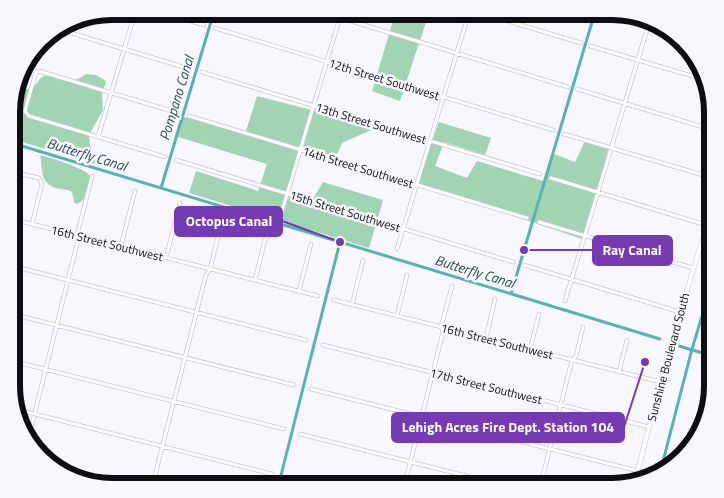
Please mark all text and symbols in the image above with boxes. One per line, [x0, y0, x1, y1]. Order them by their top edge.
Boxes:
water label: Pompano Canal [153, 51, 199, 143]
street label: 12th Street Southwest [326, 53, 443, 105]
street label: 13th Street Southwest [313, 97, 430, 149]
water label: Butterfly Canal [44, 132, 131, 177]
street label: 14th Street Southwest [300, 141, 417, 193]
street label: 15th Street Southwest [287, 185, 404, 237]
callout: Octopus Canal [175, 207, 282, 236]
text: Octopus Canal [186, 210, 272, 231]
street label: 16th Street Southwest [49, 220, 166, 266]
callout: Ray Canal [593, 236, 672, 265]
text: Ray Canal [602, 239, 662, 260]
water label: Butterfly Canal [432, 249, 519, 294]
street label: Sunshine Boulevard South [642, 291, 694, 423]
street label: 16th Street Southwest [439, 318, 556, 364]
street label: 17th Street Southwest [428, 363, 545, 409]
callout: Lehigh Acres Fire Dept. Station 104 [392, 413, 624, 442]
text: Lehigh Acres Fire Dept. Station 104 [402, 416, 614, 437]

